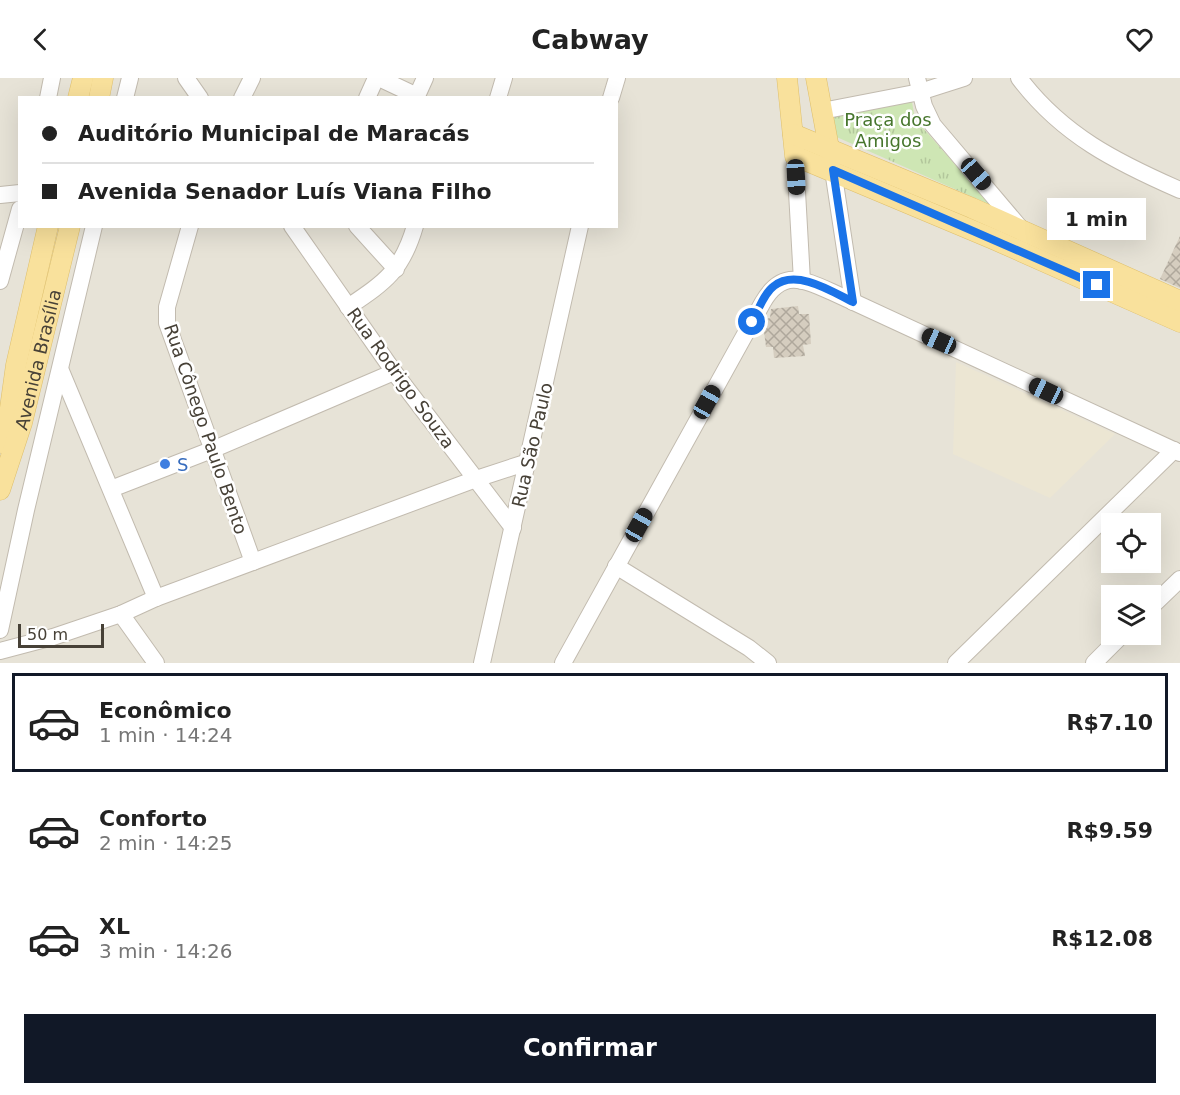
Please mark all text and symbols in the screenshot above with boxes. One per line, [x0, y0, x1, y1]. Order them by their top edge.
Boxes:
icon: back [24, 23, 57, 56]
icon: heart [1123, 23, 1156, 56]
text: Cabway [531, 24, 649, 55]
park label: Praça dos Amigos [844, 109, 932, 151]
text: Auditório Municipal de Maracás [78, 121, 470, 146]
car [957, 155, 995, 193]
car [786, 159, 806, 195]
text: Avenida Senador Luís Viana Filho [78, 179, 492, 204]
callout: 1 min [1048, 198, 1146, 240]
text: 1 min [1065, 207, 1128, 231]
route end [1083, 271, 1110, 298]
street label: Avenida Brasília [10, 287, 65, 432]
street label: Rua Rodrigo Souza [343, 304, 459, 452]
route start [738, 308, 765, 335]
street label: Rua Cônego Paulo Bento [160, 321, 252, 537]
car [919, 325, 959, 357]
car [1026, 375, 1066, 407]
street label: Rua São Paulo [507, 380, 557, 510]
car [690, 382, 724, 422]
place label: S [177, 454, 188, 475]
marker: S [158, 457, 172, 471]
car [622, 505, 656, 545]
map controls [1101, 513, 1161, 645]
button: locate [1101, 513, 1161, 573]
button: layers [1101, 585, 1161, 645]
scale bar [18, 621, 104, 648]
text: 50 m [27, 625, 68, 644]
icon: car [27, 696, 81, 750]
text: Econômico [99, 698, 232, 723]
text: R$7.10 [1066, 710, 1153, 735]
text: 1 min · 14:24 [99, 723, 233, 747]
icon: car [27, 804, 81, 858]
text: Conforto [99, 806, 207, 831]
text: R$9.59 [1066, 818, 1153, 843]
text: 2 min · 14:25 [99, 831, 233, 855]
icon: car [27, 912, 81, 966]
text: XL [99, 914, 130, 939]
text: R$12.08 [1051, 926, 1153, 951]
text: 3 min · 14:26 [99, 939, 233, 963]
button: Confirmar [24, 1014, 1156, 1083]

